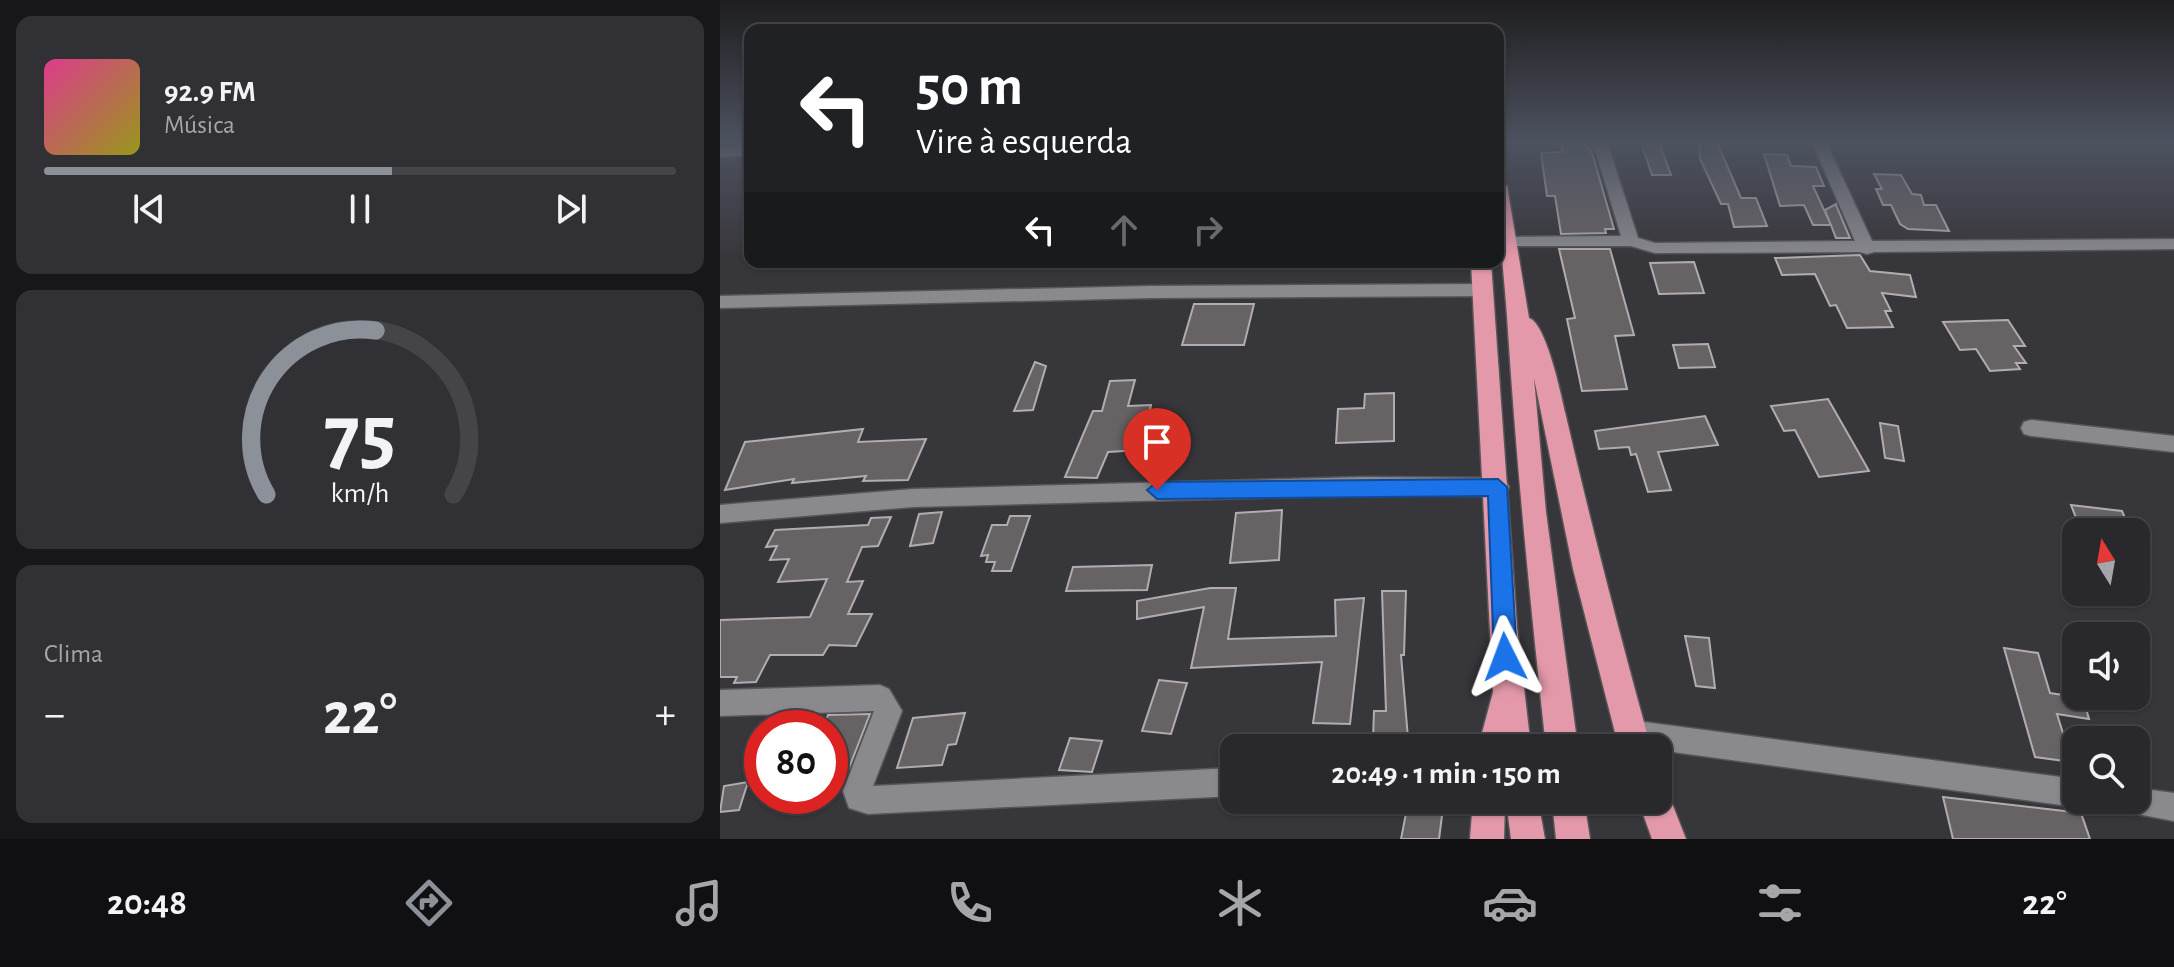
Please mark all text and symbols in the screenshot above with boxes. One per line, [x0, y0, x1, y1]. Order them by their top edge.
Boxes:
icon: left [784, 56, 888, 160]
text: 50 m [916, 59, 1023, 115]
text: 92.9 FM [164, 77, 256, 107]
text: Música [164, 112, 235, 138]
text: Vire à esquerda [916, 124, 1132, 160]
icon: previous [127, 187, 171, 231]
icon: pause [338, 187, 382, 231]
icon: next [549, 187, 593, 231]
icon: left [1018, 208, 1062, 252]
icon: ahead [1102, 208, 1146, 252]
icon: right [1186, 208, 1230, 252]
text: 75 [324, 394, 396, 478]
pin [1123, 408, 1191, 490]
icon: arrive [1135, 420, 1179, 464]
text: km/h [331, 480, 389, 509]
north arrow [2062, 518, 2150, 606]
map controls [2062, 518, 2150, 814]
position arrow [1463, 615, 1547, 699]
button: sound [2062, 622, 2150, 710]
text: Clima [44, 641, 103, 667]
text: 22° [323, 685, 397, 745]
text: − [44, 693, 65, 737]
text: + [655, 693, 676, 737]
speed limit sign: 80 [744, 710, 848, 814]
button: search [2062, 726, 2150, 814]
text: 20:49 · 1 min · 150 m [1331, 759, 1561, 789]
icon: directions [401, 875, 457, 931]
icon: music [671, 875, 727, 931]
icon: phone [942, 875, 998, 931]
icon: climate [1212, 875, 1268, 931]
icon: car [1482, 875, 1538, 931]
icon: filters [1752, 875, 1808, 931]
text: 20:48 [107, 885, 187, 921]
text: 22° [2022, 885, 2067, 921]

